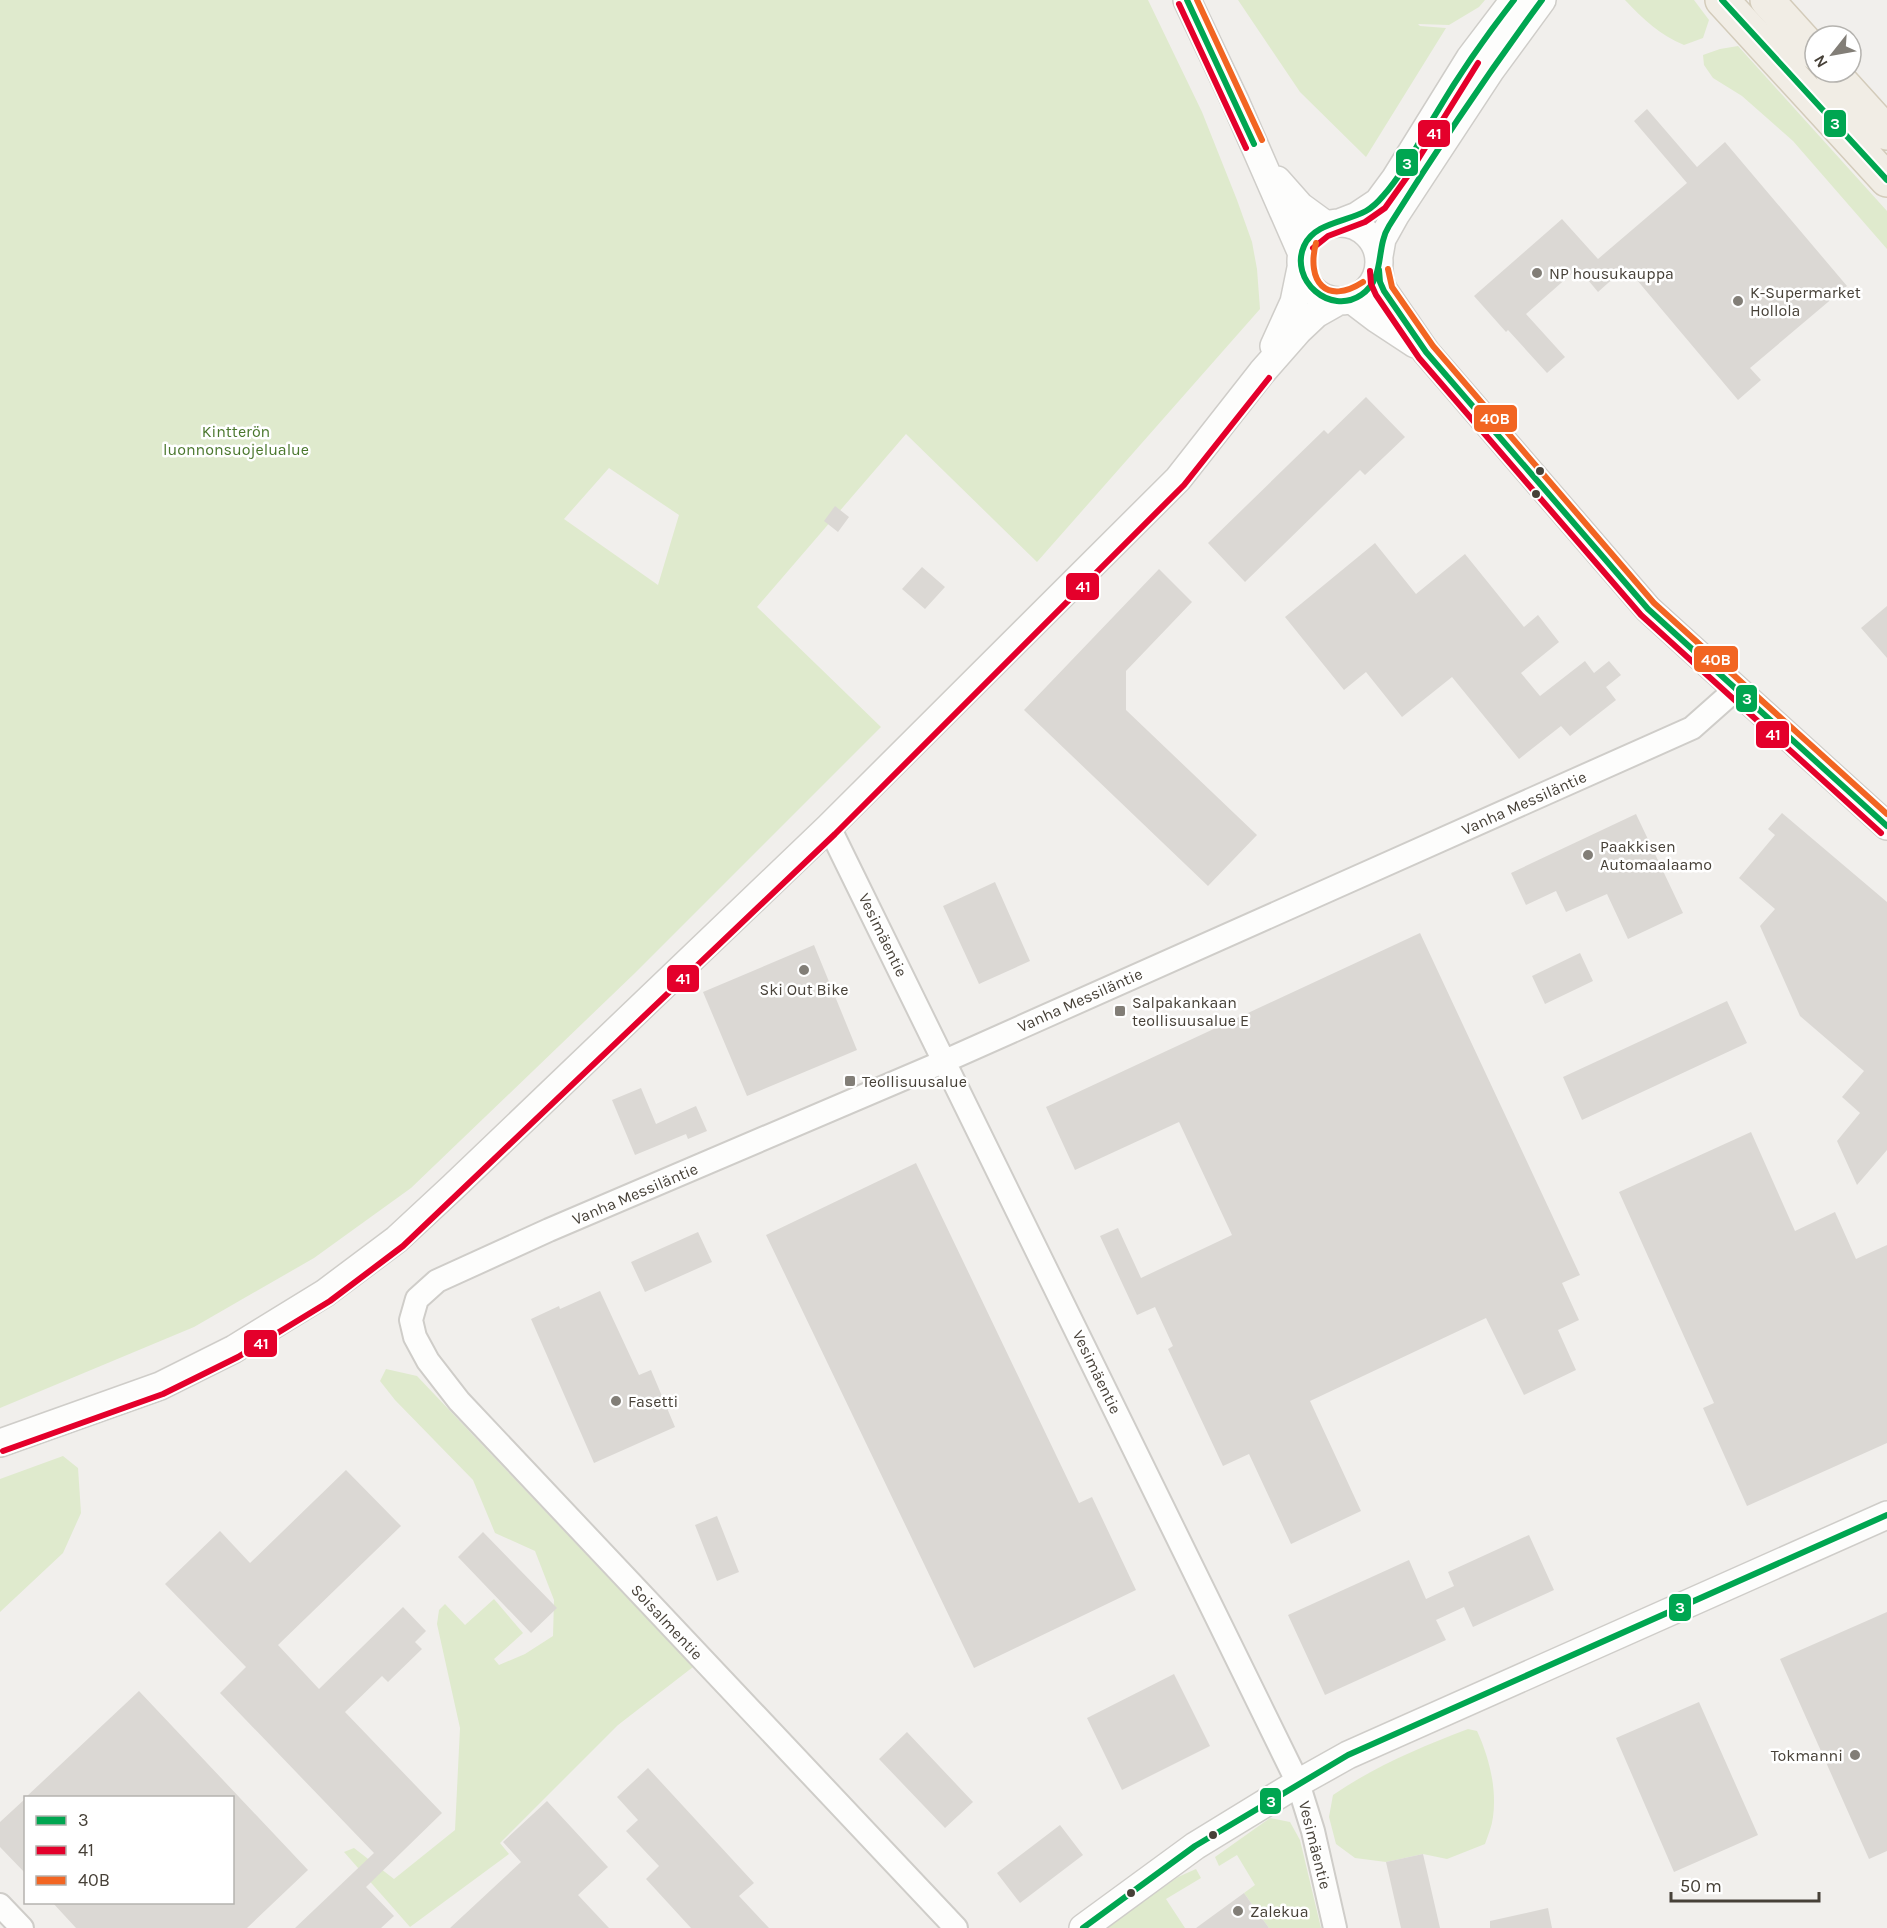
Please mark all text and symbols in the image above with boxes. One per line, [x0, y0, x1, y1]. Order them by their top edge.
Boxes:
north arrow [1803, 24, 1863, 84]
text: N [1809, 52, 1832, 71]
line badge: 3 [1823, 109, 1847, 138]
text: 3 [1830, 114, 1840, 133]
line badge: 41 [1417, 119, 1451, 148]
text: 41 [1426, 124, 1442, 143]
line badge: 3 [1395, 148, 1419, 177]
text: 3 [1402, 154, 1412, 173]
place label: NP housukauppa [1549, 264, 1674, 283]
marker: NP housukauppa [1530, 266, 1544, 280]
place label: K-Supermarket Hollola [1750, 283, 1861, 320]
marker: K-Supermarket Hollola [1731, 294, 1745, 308]
line badge: 40B [1473, 404, 1518, 433]
text: 40B [1480, 409, 1510, 428]
park label: Kintterön luonnonsuojelualue [163, 422, 309, 459]
unlabelled marker [1534, 465, 1546, 477]
unlabelled marker [1530, 488, 1542, 500]
line badge: 41 [1065, 572, 1100, 601]
text: 41 [1075, 577, 1091, 596]
line badge: 40B [1693, 645, 1739, 673]
text: 40B [1701, 650, 1731, 669]
line badge: 3 [1735, 684, 1758, 713]
text: 3 [1742, 689, 1752, 708]
line badge: 41 [1755, 720, 1790, 749]
text: 41 [1765, 725, 1781, 744]
street label: Vanha Messiläntie [1459, 767, 1589, 839]
place label: Paakkisen Automaalaamo [1600, 837, 1712, 874]
marker: Paakkisen Automaalaamo [1581, 848, 1595, 862]
street label: Vesimäentie [855, 890, 911, 980]
marker: Ski Out Bike [797, 963, 811, 977]
line badge: 41 [666, 964, 700, 993]
street label: Vanha Messiläntie [1015, 964, 1145, 1036]
text: 41 [675, 969, 691, 988]
place label: Ski Out Bike [759, 980, 849, 999]
place label: Salpakankaan teollisuusalue E [1132, 993, 1249, 1030]
marker: Salpakankaan teollisuusalue E [1113, 1004, 1127, 1018]
place label: Teollisuusalue [862, 1072, 967, 1091]
marker: Teollisuusalue [843, 1074, 857, 1088]
street label: Vanha Messiläntie [569, 1159, 701, 1229]
street label: Vesimäentie [1069, 1327, 1125, 1417]
line badge: 41 [243, 1329, 278, 1358]
text: 41 [253, 1334, 269, 1353]
place label: Fasetti [628, 1392, 678, 1411]
marker: Fasetti [609, 1394, 623, 1408]
street label: Soisalmentie [627, 1580, 707, 1664]
line badge: 3 [1668, 1593, 1692, 1622]
text: 3 [1675, 1598, 1685, 1617]
place label: Tokmanni [1771, 1746, 1843, 1765]
marker: Tokmanni [1848, 1748, 1862, 1762]
line badge: 3 [1259, 1787, 1282, 1815]
text: 3 [1266, 1792, 1276, 1811]
legend [24, 1796, 234, 1904]
street label: Vesimäentie [1295, 1799, 1335, 1891]
text: 3 [78, 1809, 89, 1831]
unlabelled marker [1207, 1829, 1219, 1841]
text: 41 [78, 1839, 94, 1861]
scale bar [1671, 1865, 1820, 1903]
text: 40B [78, 1869, 110, 1891]
text: 50 m [1680, 1875, 1722, 1897]
unlabelled marker [1125, 1887, 1137, 1899]
place label: Zalekua [1250, 1902, 1308, 1921]
marker: Zalekua [1231, 1904, 1245, 1918]

